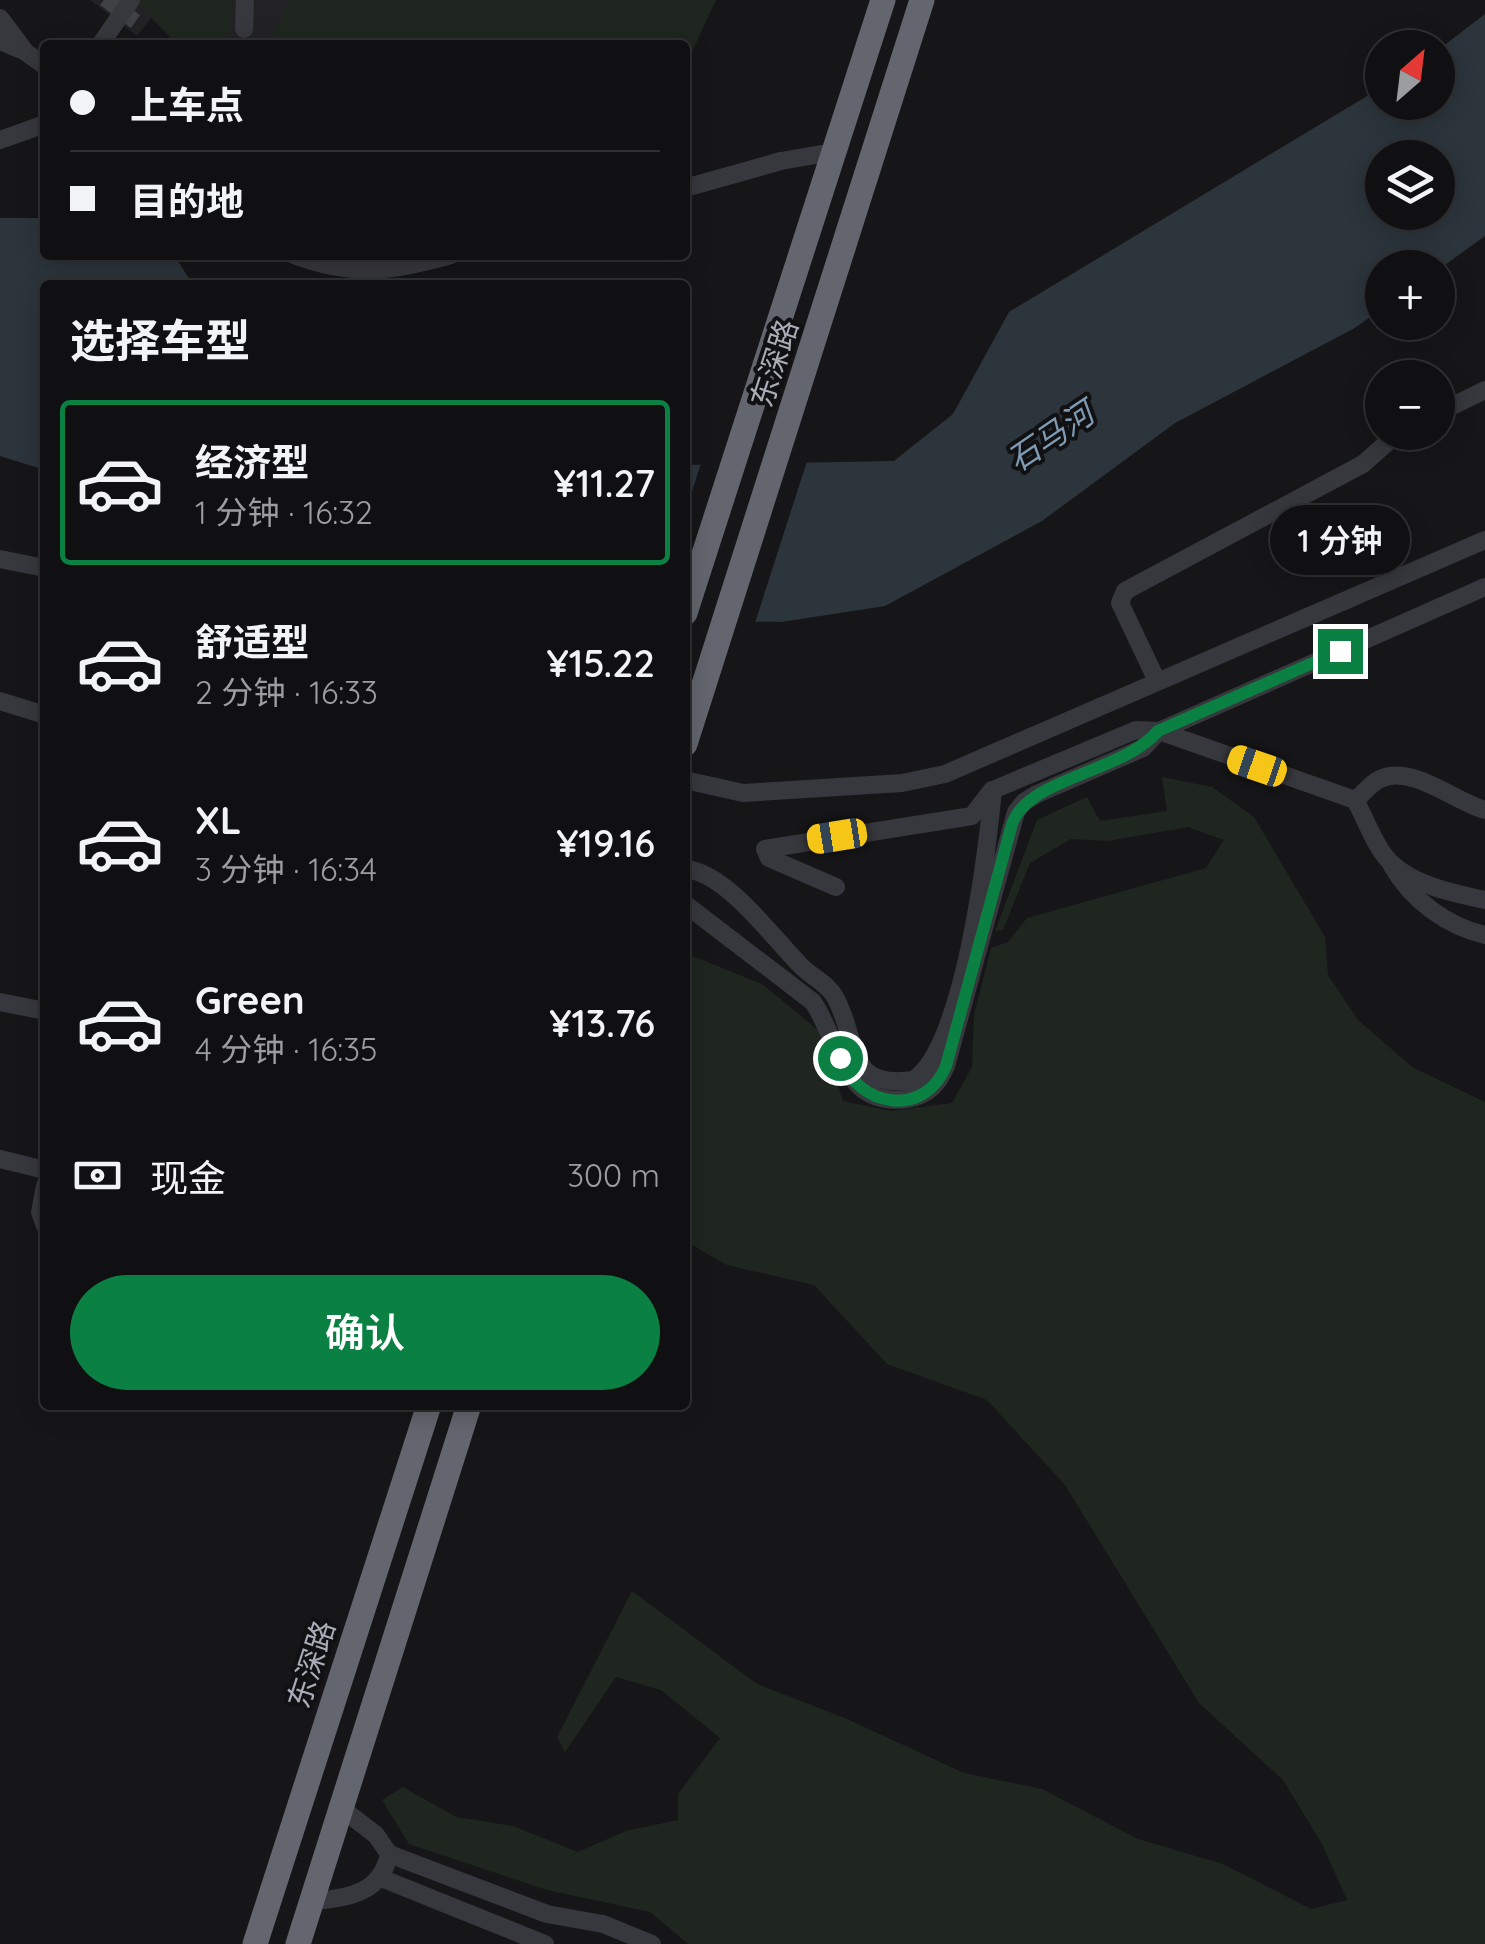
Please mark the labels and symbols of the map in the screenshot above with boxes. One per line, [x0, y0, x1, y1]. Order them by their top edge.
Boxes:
north arrow [1365, 30, 1455, 120]
street label: 东深路 [742, 314, 806, 412]
water label: 石马河 [999, 389, 1106, 479]
callout: 1 分钟 [1270, 506, 1410, 576]
route end [1318, 629, 1363, 674]
car [1224, 742, 1290, 790]
car [805, 816, 869, 856]
route start [818, 1036, 863, 1081]
street label: 东深路 [279, 1615, 343, 1713]

